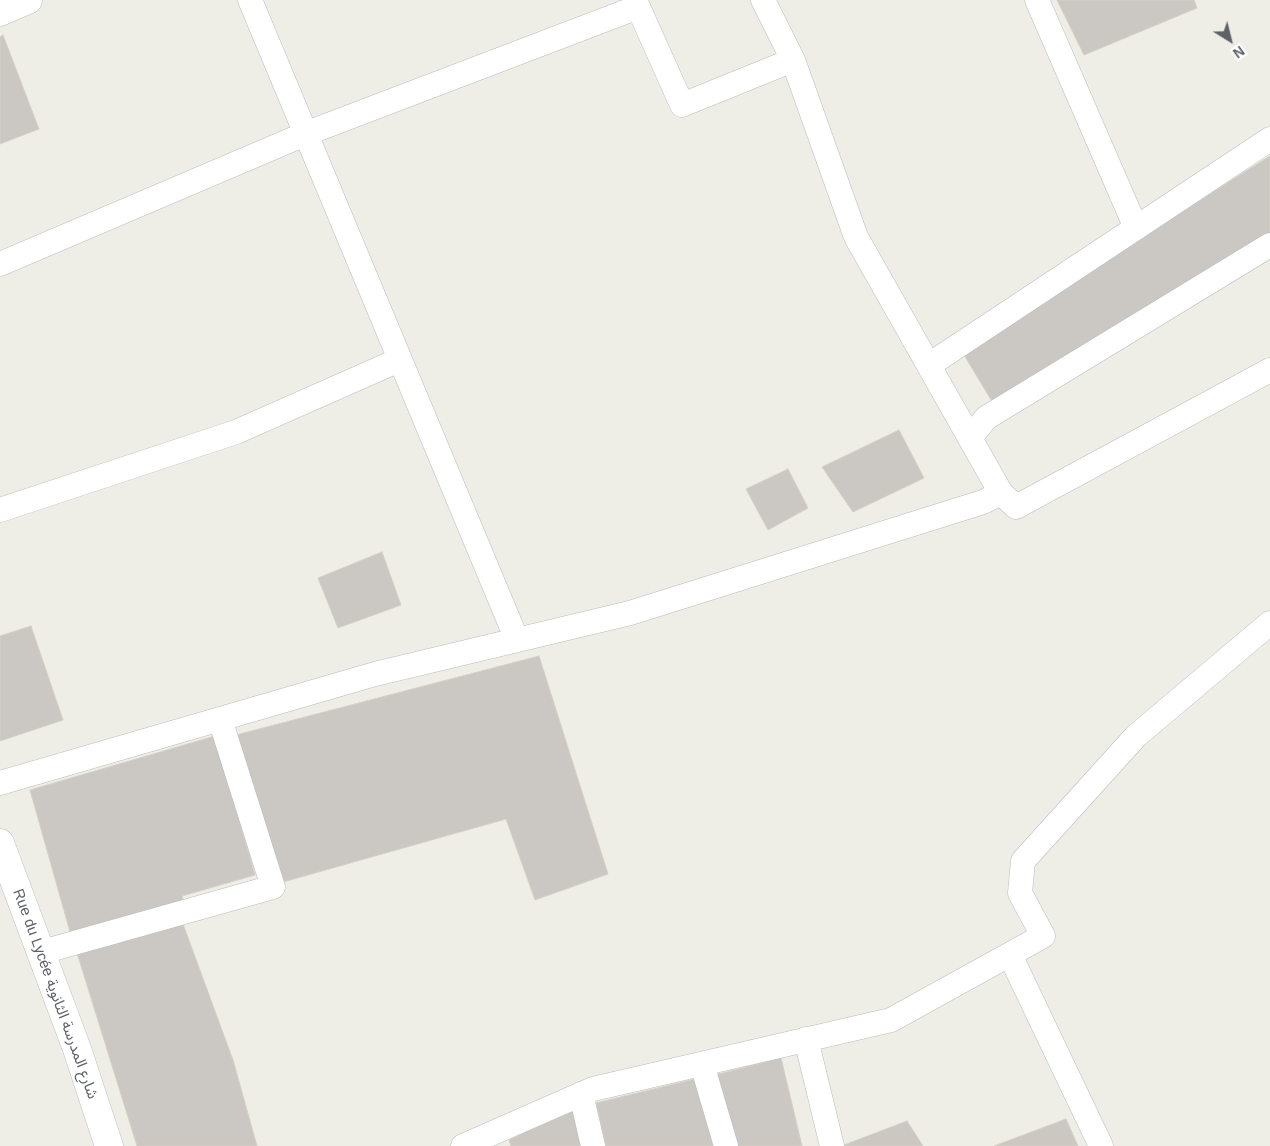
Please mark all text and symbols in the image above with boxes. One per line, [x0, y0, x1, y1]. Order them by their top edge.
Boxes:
north arrow [1205, 15, 1255, 65]
text: N [1230, 43, 1248, 62]
street label: Rue du Lycée شارع المدرسة الثانوية [9, 886, 101, 1102]

